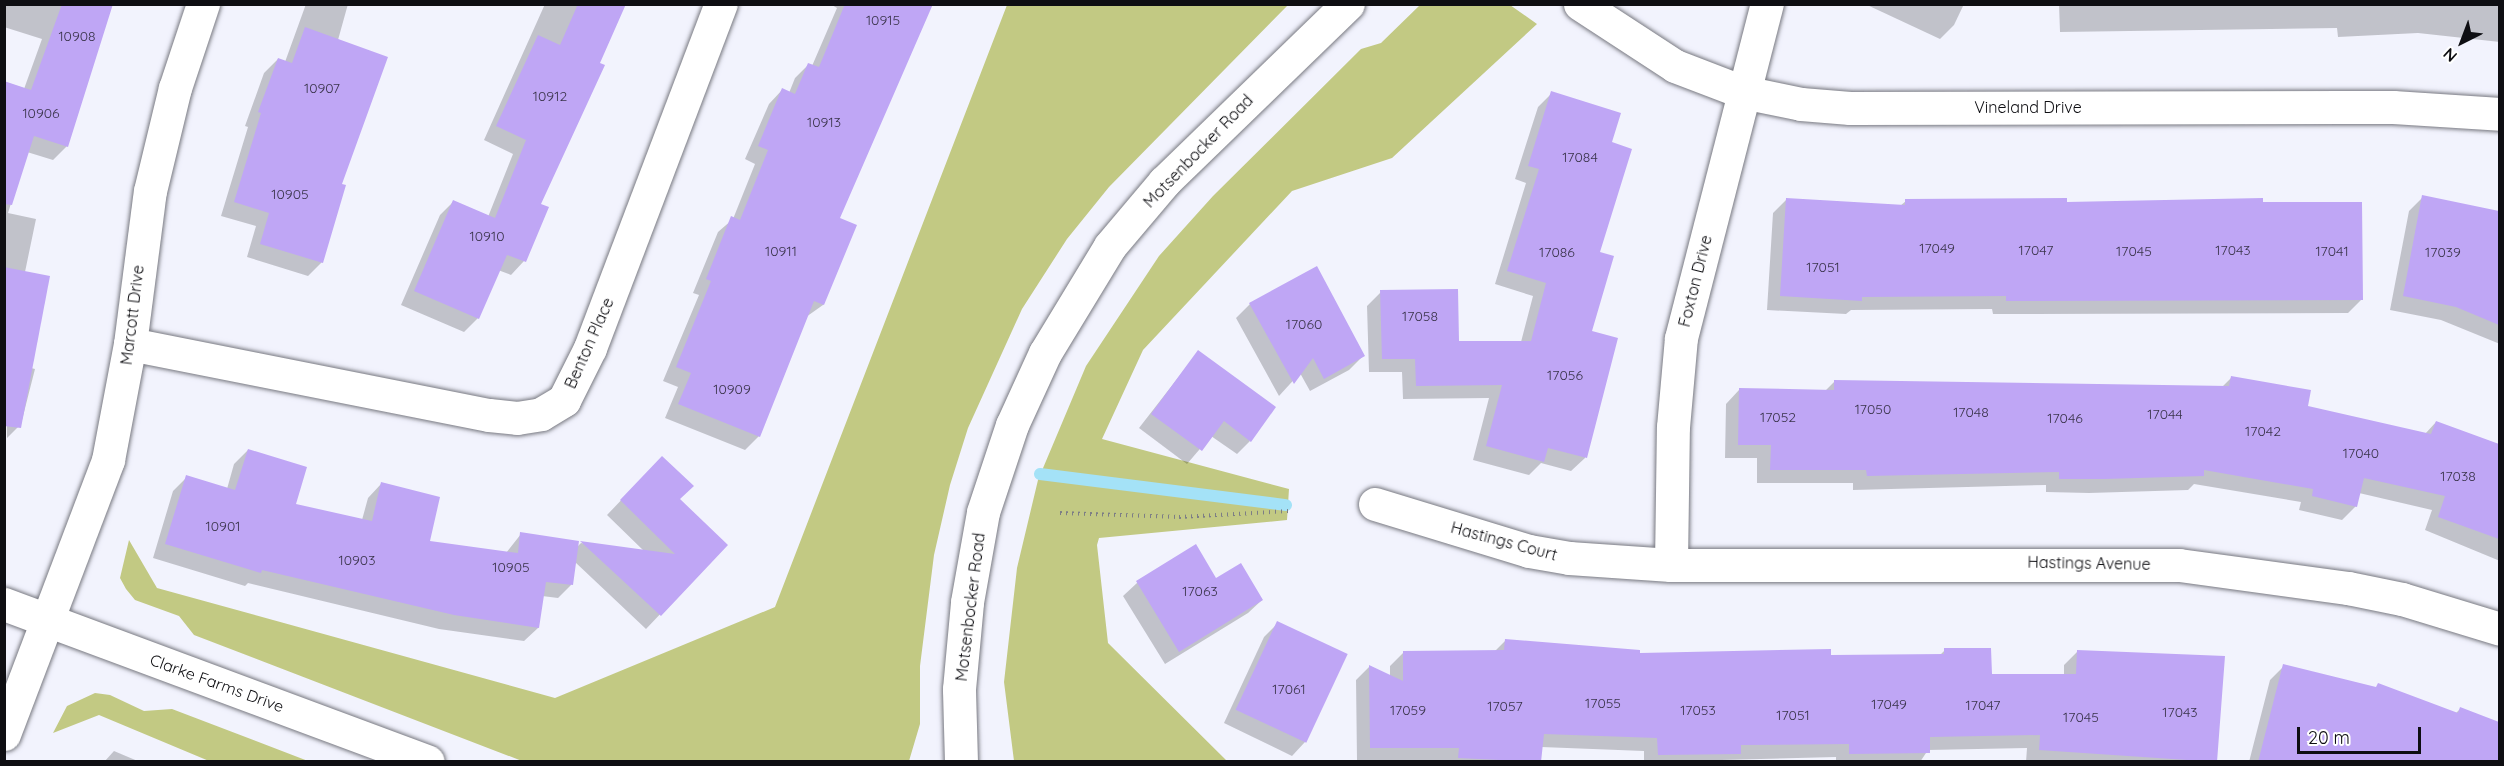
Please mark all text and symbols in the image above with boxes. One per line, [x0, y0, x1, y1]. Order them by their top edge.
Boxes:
house number: 10915 [866, 12, 900, 28]
north arrow [2432, 12, 2492, 72]
house number: 10908 [58, 28, 96, 44]
text: N [2439, 44, 2461, 67]
house number: 10907 [304, 80, 340, 96]
house number: 10912 [533, 88, 567, 104]
street label: Motsenbocker Road [1139, 91, 1257, 211]
street label: Vineland Drive [1974, 97, 2082, 117]
house number: 10906 [22, 105, 60, 121]
house number: 10913 [807, 114, 841, 130]
house number: 17084 [1562, 149, 1598, 165]
house number: 10905 [271, 186, 309, 202]
house number: 10910 [470, 228, 504, 244]
street label: Foxton Drive [1674, 233, 1716, 329]
house number: 17049 [1919, 240, 1955, 256]
house number: 17047 [2019, 242, 2053, 258]
house number: 17043 [2215, 242, 2251, 258]
house number: 10911 [765, 243, 797, 259]
house number: 17045 [2116, 243, 2152, 259]
house number: 17041 [2315, 243, 2349, 259]
house number: 17086 [1539, 244, 1575, 260]
house number: 17039 [2425, 244, 2461, 260]
house number: 17051 [1806, 259, 1840, 275]
street label: Marcott Drive [116, 264, 148, 366]
street label: Benton Place [560, 295, 618, 391]
house number: 17058 [1402, 308, 1438, 324]
house number: 17060 [1286, 316, 1322, 332]
house number: 17056 [1547, 367, 1583, 383]
house number: 10909 [713, 381, 751, 397]
house number: 17050 [1855, 401, 1891, 417]
house number: 17048 [1953, 404, 1989, 420]
house number: 17044 [2147, 406, 2183, 422]
house number: 17052 [1760, 409, 1796, 425]
house number: 17046 [2047, 410, 2083, 426]
house number: 17042 [2245, 423, 2281, 439]
house number: 17040 [2343, 445, 2379, 461]
house number: 17038 [2440, 468, 2476, 484]
house number: 10901 [206, 518, 240, 534]
street label: Hastings Court [1449, 518, 1559, 564]
street label: Motsenbocker Road [951, 532, 989, 682]
house number: 10903 [339, 552, 375, 568]
street label: Hastings Avenue [2027, 552, 2151, 574]
house number: 10905 [492, 559, 530, 575]
house number: 17063 [1182, 583, 1218, 599]
street label: Clarke Farms Drive [147, 650, 287, 716]
house number: 17061 [1272, 681, 1306, 697]
house number: 17055 [1585, 695, 1621, 711]
house number: 17049 [1871, 696, 1907, 712]
house number: 17047 [1966, 697, 2000, 713]
house number: 17057 [1487, 698, 1523, 714]
house number: 17059 [1390, 702, 1426, 718]
house number: 17053 [1680, 702, 1716, 718]
house number: 17043 [2162, 704, 2198, 720]
house number: 17051 [1776, 707, 1810, 723]
house number: 17045 [2063, 709, 2099, 725]
scale bar [2300, 715, 2424, 753]
text: 20 m [2308, 726, 2350, 749]

